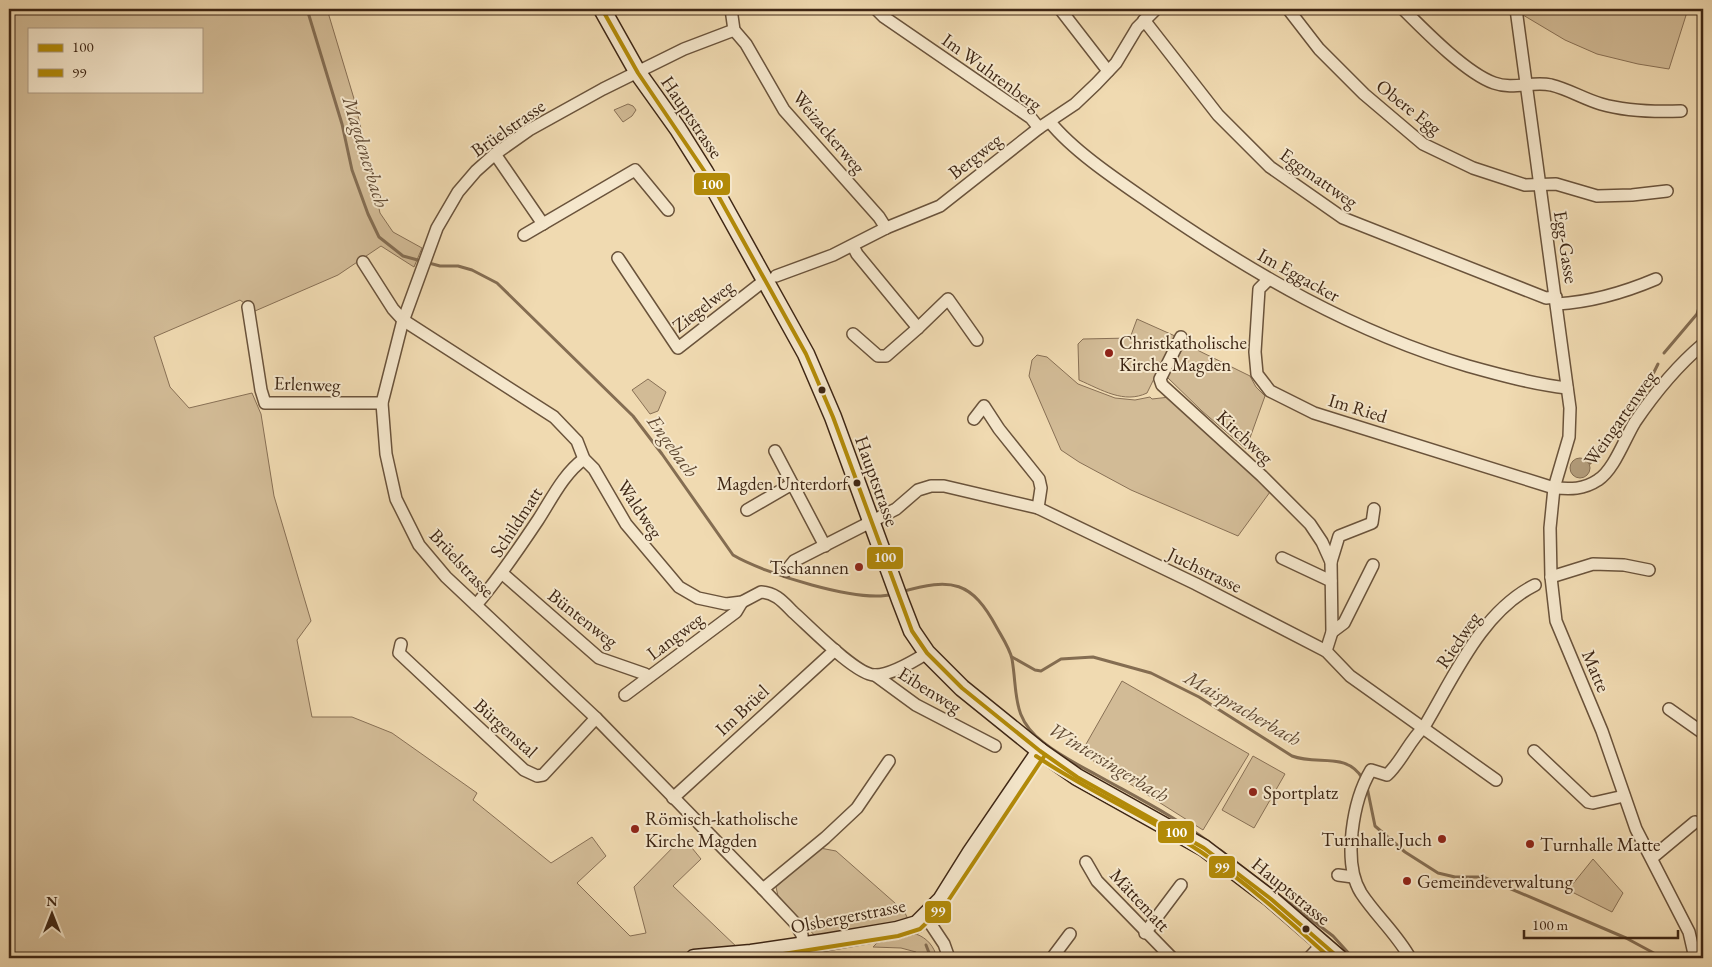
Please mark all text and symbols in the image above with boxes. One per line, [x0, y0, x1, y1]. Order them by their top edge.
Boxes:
street label: Im Wuhrenberg [937, 27, 1048, 117]
legend [28, 28, 202, 92]
text: 100 [72, 37, 94, 56]
text: 99 [72, 63, 86, 82]
street label: Hauptstrasse [655, 71, 729, 163]
street label: Obere Egg [1371, 74, 1447, 141]
street label: Weizackerweg [787, 85, 871, 179]
water label: Magdenerbach [337, 93, 395, 211]
street label: Brüelstrasse [466, 93, 550, 163]
street label: Bergweg [943, 127, 1007, 185]
street label: Eggmattweg [1275, 142, 1364, 214]
line badge: 100 [693, 172, 731, 196]
text: 100 [701, 175, 724, 193]
street label: Egg-Gasse [1548, 209, 1584, 285]
street label: Im Eggacker [1253, 242, 1345, 308]
street label: Ziegelweg [667, 274, 740, 338]
place label: Christkatholische Kirche Magden [1119, 330, 1247, 377]
marker: Christkatholische Kirche Magden [1103, 347, 1115, 359]
street label: Weingartenweg [1578, 365, 1662, 471]
street label: Erlenweg [273, 370, 342, 398]
unlabelled marker [817, 385, 827, 395]
street label: Im Ried [1326, 387, 1391, 429]
street label: Kirchweg [1211, 404, 1279, 470]
water label: Engebach [641, 409, 705, 483]
street label: Hauptstrasse [849, 432, 905, 530]
place label: Magden Unterdorf [717, 472, 850, 495]
street label: Waldweg [611, 475, 669, 544]
marker: Magden Unterdorf [852, 478, 862, 488]
street label: Schildmatt [484, 482, 548, 562]
street label: Brüelstrasse [424, 523, 500, 603]
street label: Juchstrasse [1162, 540, 1246, 599]
line badge: 100 [866, 546, 904, 570]
text: 100 [874, 548, 897, 566]
place label: Tschannen [769, 555, 849, 580]
marker: Tschannen [853, 561, 865, 573]
street label: Büntenweg [543, 583, 624, 654]
street label: Langweg [641, 606, 709, 666]
street label: Riedweg [1430, 606, 1486, 673]
street label: Matte [1576, 646, 1616, 696]
street label: Eibenweg [894, 661, 967, 720]
water label: Maispracherbach [1179, 664, 1306, 752]
street label: Im Brüel [710, 679, 774, 741]
street label: Bürgenstal [469, 693, 543, 763]
water label: Wintersingerbach [1044, 716, 1174, 808]
place label: Sportplatz [1263, 780, 1339, 805]
marker: Sportplatz [1247, 786, 1259, 798]
place label: Römisch-katholische Kirche Magden [645, 806, 798, 853]
line badge: 100 [1157, 820, 1195, 844]
marker: Römisch-katholische Kirche Magden [629, 823, 641, 835]
text: 100 [1165, 823, 1188, 841]
place label: Turnhalle Juch [1321, 827, 1432, 852]
place label: Turnhalle Matte [1540, 832, 1660, 857]
marker: Turnhalle Juch [1436, 833, 1448, 845]
marker: Turnhalle Matte [1524, 838, 1536, 850]
street label: Hauptstrasse [1246, 852, 1336, 930]
line badge: 99 [1208, 855, 1236, 879]
text: 99 [1215, 858, 1230, 876]
street label: Mättematt [1104, 863, 1176, 937]
place label: Gemeindeverwaltung [1417, 869, 1574, 894]
marker: Gemeindeverwaltung [1401, 875, 1413, 887]
north arrow [28, 890, 78, 940]
text: N [46, 892, 58, 910]
street label: Olsbergerstrasse [788, 893, 908, 939]
line badge: 99 [924, 900, 952, 924]
text: 99 [931, 902, 946, 920]
scale bar [1524, 907, 1678, 939]
text: 100 m [1532, 915, 1569, 934]
unlabelled marker [1301, 924, 1311, 934]

